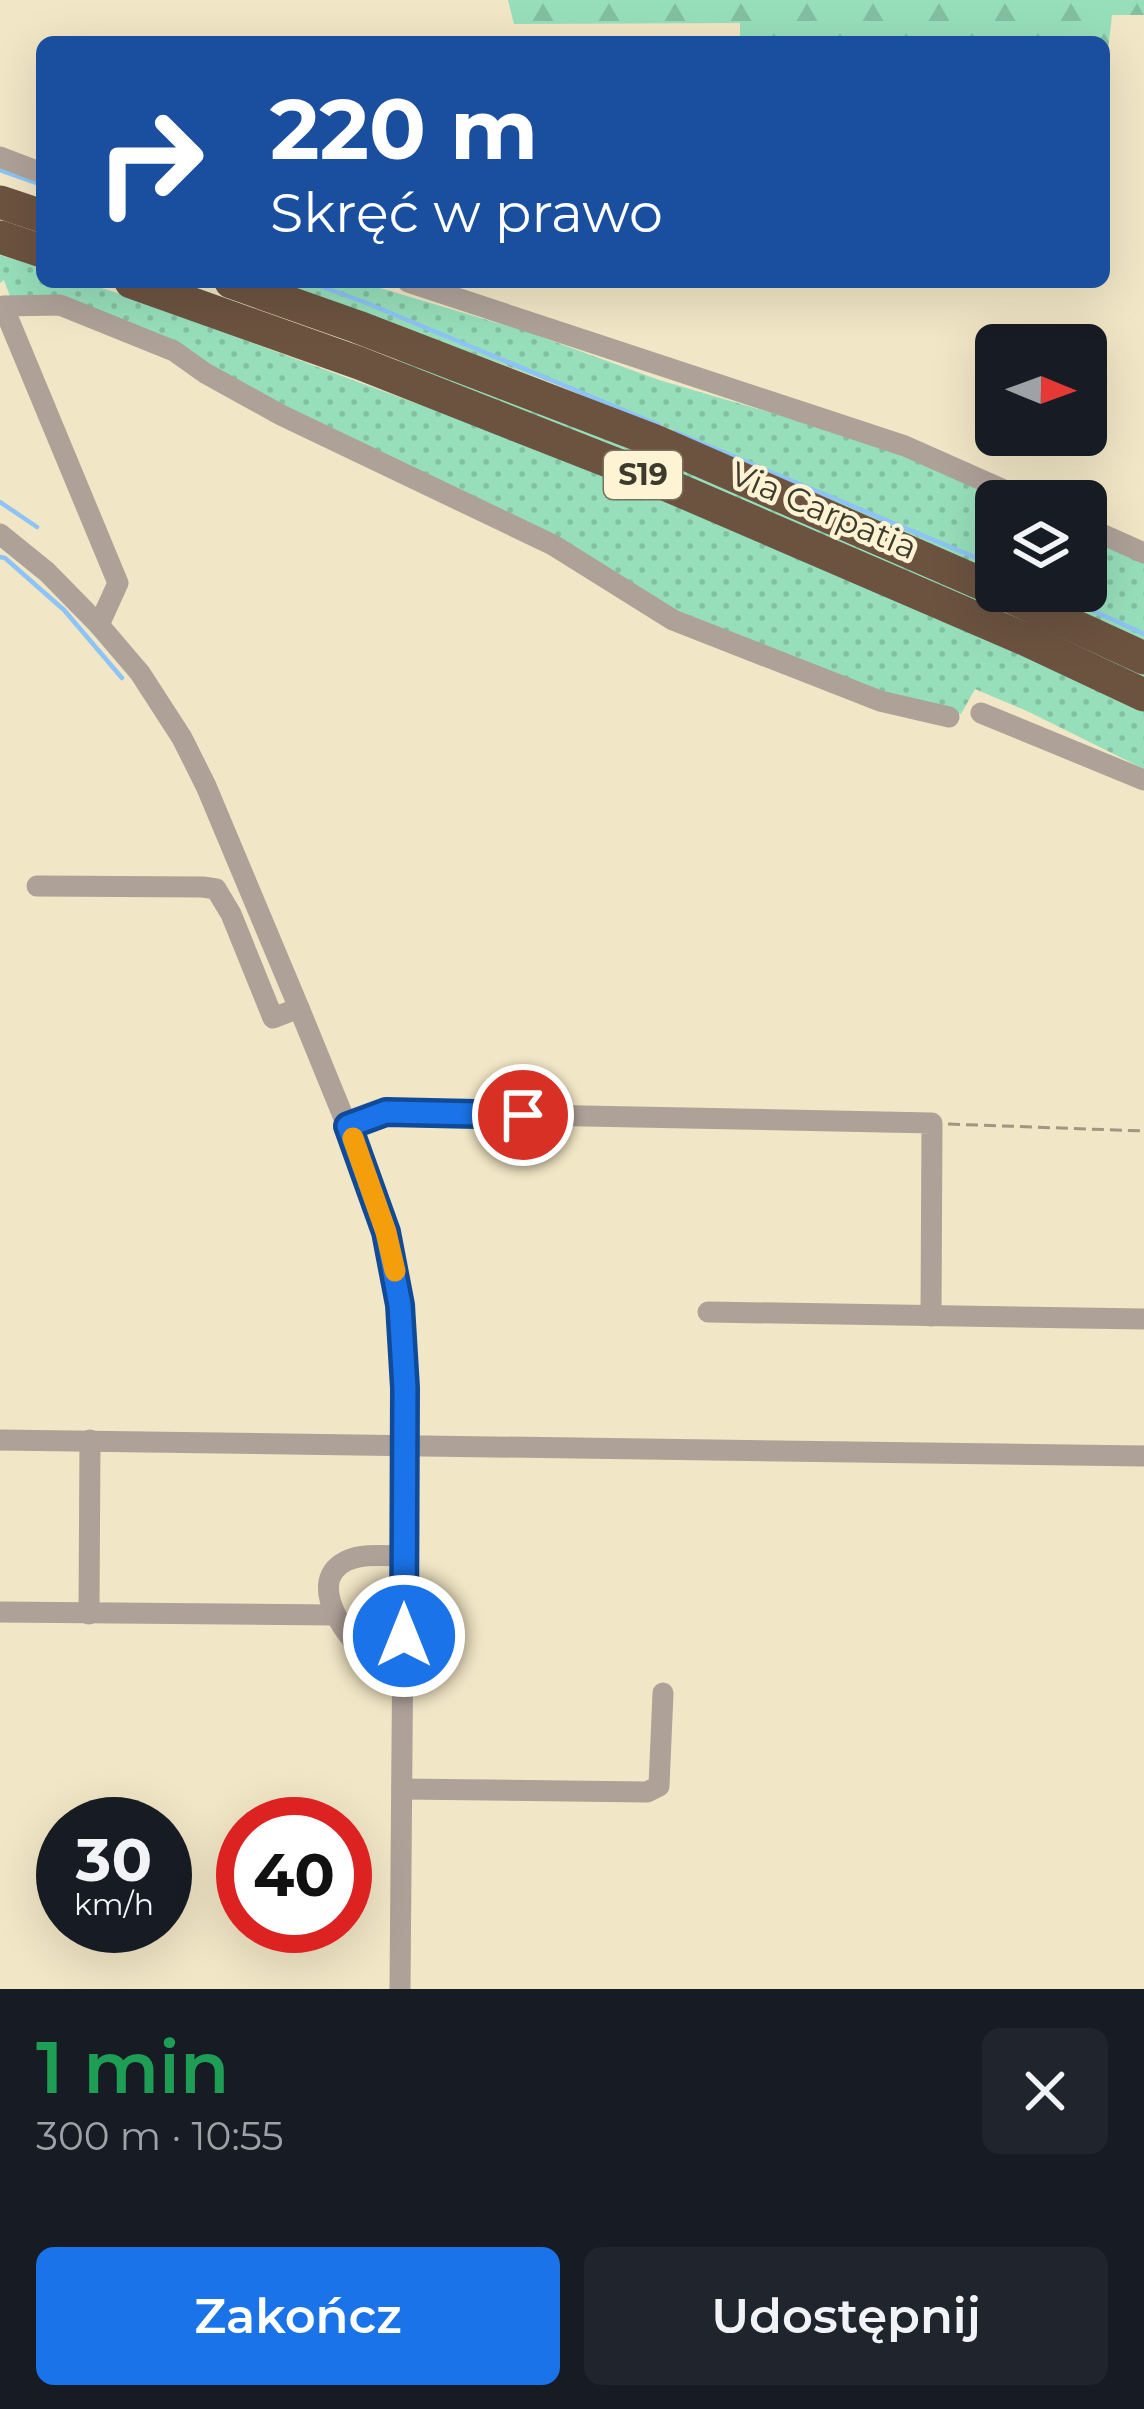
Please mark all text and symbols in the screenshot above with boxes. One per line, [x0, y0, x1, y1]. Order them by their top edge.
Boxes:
text: 220 m [270, 78, 538, 180]
icon: right [72, 84, 228, 240]
text: Skręć w prawo [270, 180, 663, 246]
north arrow [975, 324, 1107, 456]
map controls [975, 324, 1107, 612]
road number: S19 [604, 451, 682, 499]
street label: Via Carpatia [725, 453, 923, 567]
button: layers [975, 480, 1107, 612]
pin [472, 1064, 574, 1166]
icon: arrive [490, 1082, 556, 1148]
position arrow [341, 1573, 467, 1699]
speed limit sign: 40 [216, 1797, 372, 1953]
text: 30 [76, 1823, 152, 1896]
text: km/h [74, 1886, 154, 1923]
text: 1 min [36, 2023, 229, 2111]
button: close [982, 2028, 1108, 2154]
text: 300 m · 10:55 [36, 2112, 284, 2160]
button: Zakończ [36, 2247, 560, 2385]
button: Udostępnij [584, 2247, 1108, 2385]

